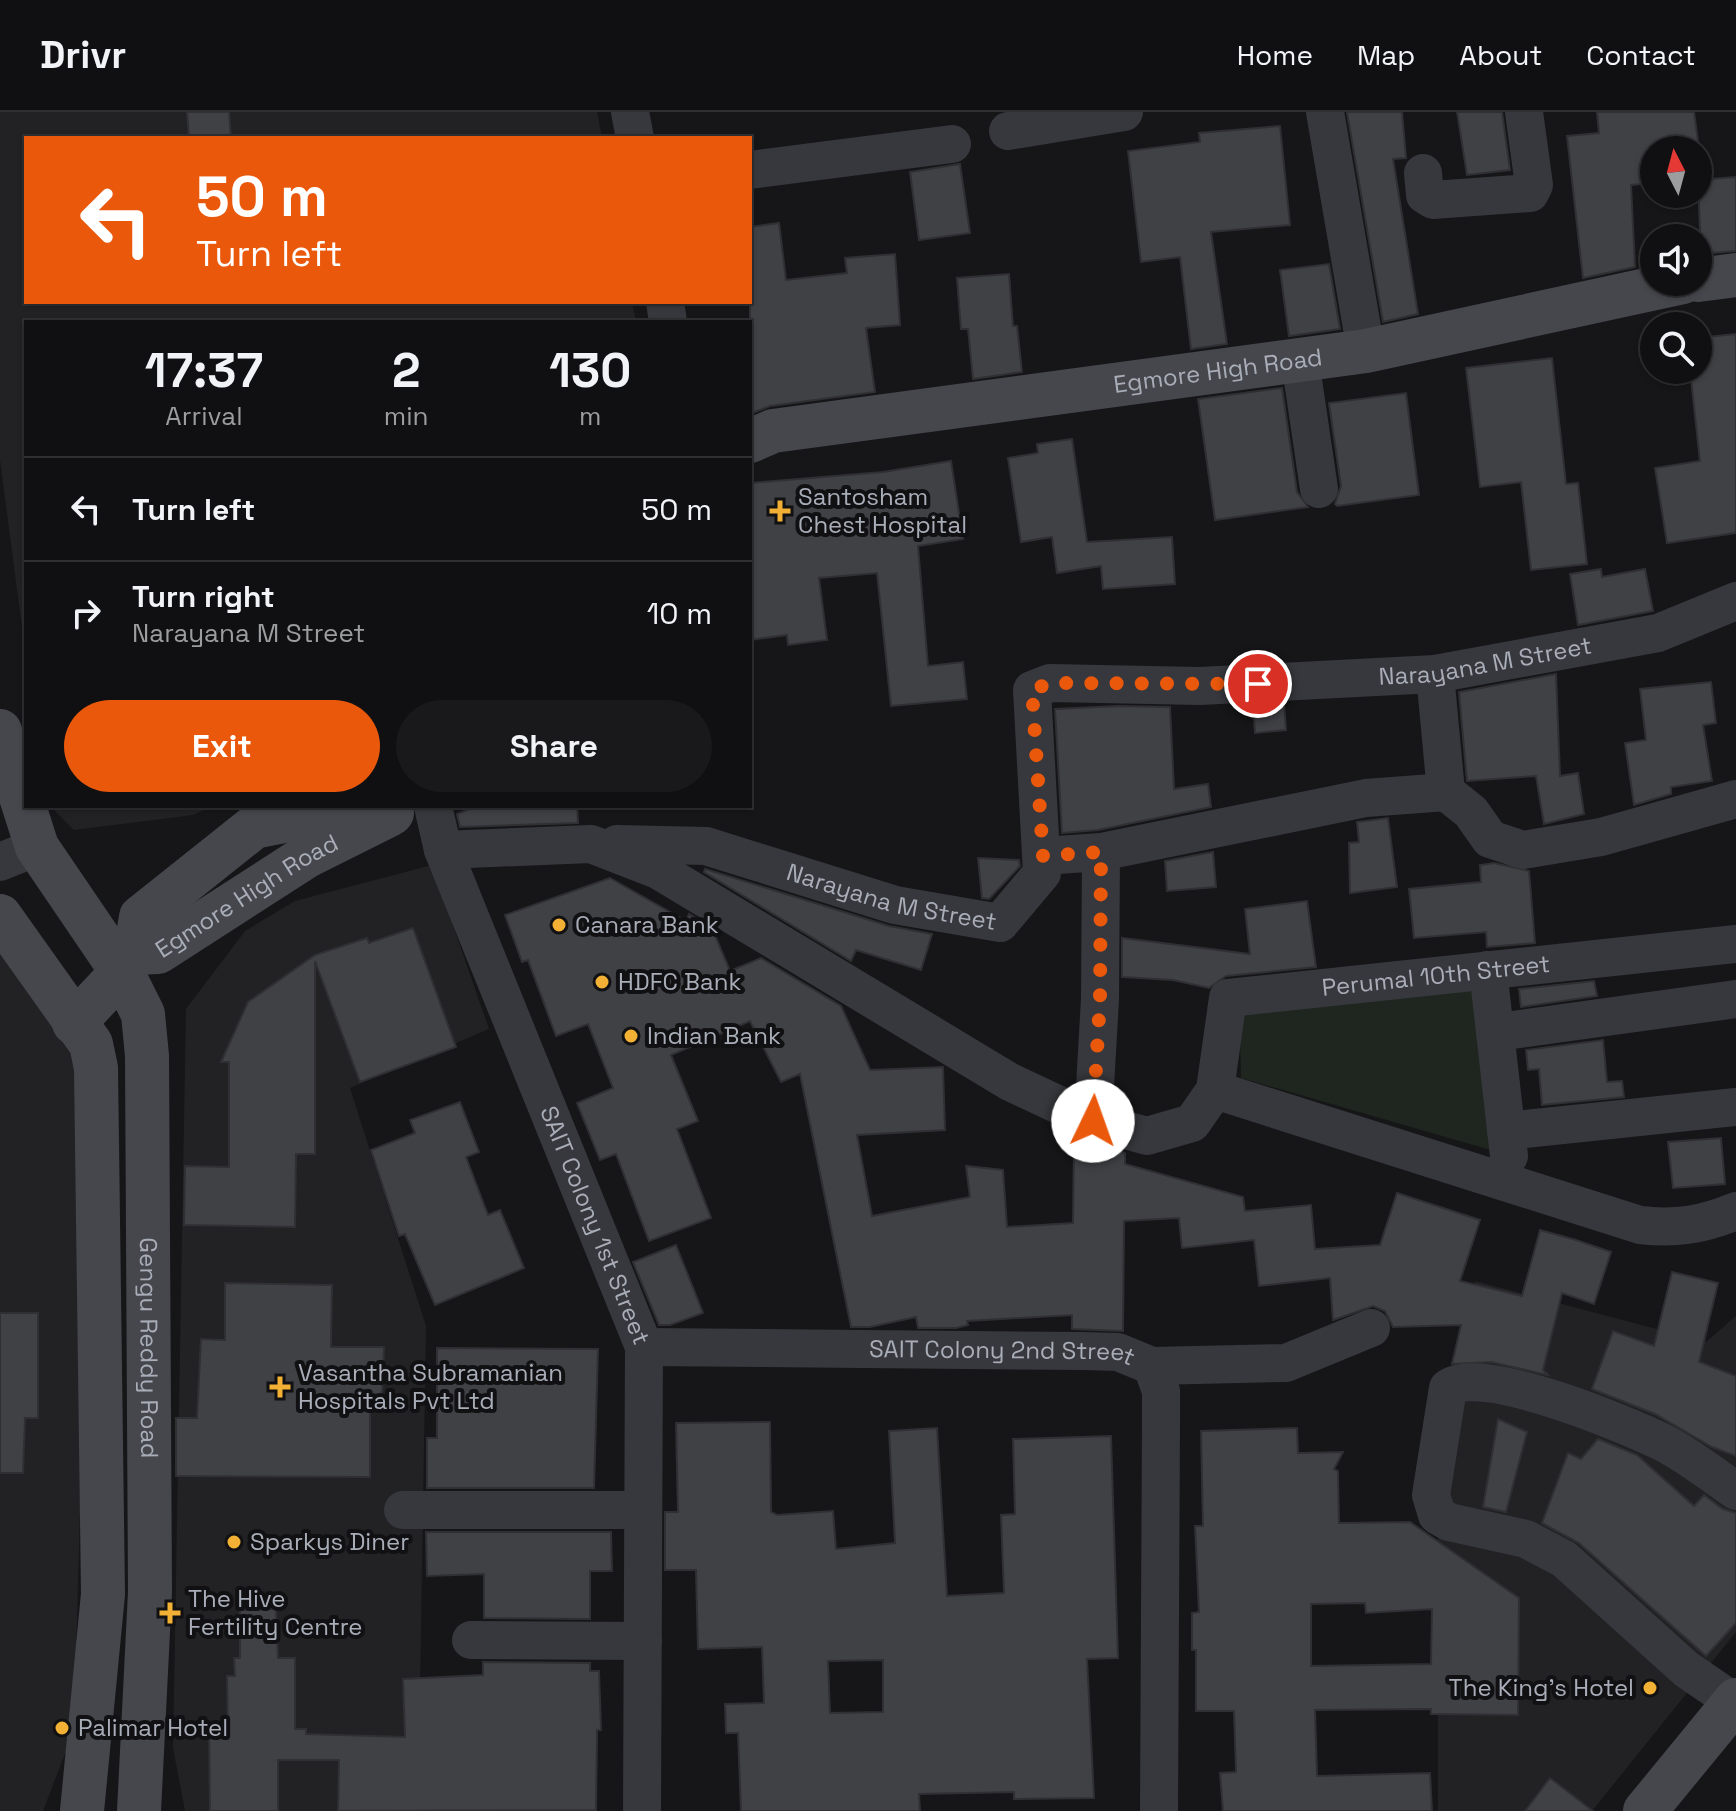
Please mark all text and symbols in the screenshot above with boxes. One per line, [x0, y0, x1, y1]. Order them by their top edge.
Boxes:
text: Drivr [40, 31, 126, 79]
text: Home [1237, 37, 1313, 73]
text: Map [1357, 37, 1415, 73]
text: About [1459, 37, 1542, 73]
text: Contact [1586, 37, 1696, 73]
north arrow [1640, 136, 1712, 208]
map controls [1640, 136, 1712, 384]
text: 50 m [196, 161, 328, 232]
icon: left [64, 168, 168, 272]
button: sound [1640, 224, 1712, 296]
text: Turn left [196, 231, 343, 277]
button: search [1640, 312, 1712, 384]
text: 17:37 [145, 340, 263, 401]
text: 2 [392, 340, 420, 401]
text: 130 [549, 340, 631, 401]
street label: Egmore High Road [1112, 341, 1324, 400]
text: Arrival [165, 399, 243, 433]
text: min [384, 399, 429, 433]
text: m [579, 399, 601, 433]
place label: Santosham Chest Hospital [798, 481, 967, 540]
icon: left [64, 487, 108, 531]
text: Turn left [132, 490, 255, 529]
text: 50 m [641, 490, 712, 529]
marker: Santosham Chest Hospital [769, 500, 791, 522]
text: Turn right [132, 577, 275, 616]
icon: right [64, 591, 108, 635]
text: 10 m [647, 594, 712, 633]
text: Narayana M Street [132, 616, 365, 650]
street label: Narayana M Street [1378, 630, 1594, 692]
pin [1224, 650, 1292, 718]
icon: arrive [1236, 662, 1280, 706]
button: Exit [64, 700, 380, 792]
button: Share [396, 700, 712, 792]
street label: Egmore High Road [149, 827, 343, 965]
street label: Narayana M Street [783, 856, 999, 937]
place label: Canara Bank [575, 909, 719, 940]
marker: Canara Bank [550, 916, 568, 934]
street label: Perumal 10th Street [1320, 948, 1552, 1003]
place label: HDFC Bank [618, 966, 741, 997]
marker: HDFC Bank [593, 973, 611, 991]
place label: Indian Bank [647, 1020, 781, 1051]
marker: Indian Bank [622, 1027, 640, 1045]
position arrow [1051, 1079, 1135, 1163]
street label: SAIT Colony 1st Street [533, 1101, 657, 1349]
street label: Gengu Reddy Road [133, 1237, 165, 1459]
street label: SAIT Colony 2nd Street [869, 1333, 1140, 1372]
place label: Vasantha Subramanian Hospitals Pvt Ltd [298, 1357, 563, 1416]
marker: Vasantha Subramanian Hospitals Pvt Ltd [269, 1376, 291, 1398]
place label: Sparkys Diner [250, 1526, 409, 1557]
marker: Sparkys Diner [225, 1533, 243, 1551]
place label: The Hive Fertility Centre [188, 1583, 363, 1642]
marker: The Hive Fertility Centre [159, 1602, 181, 1624]
place label: The King’s Hotel [1449, 1672, 1634, 1703]
marker: The King’s Hotel [1641, 1679, 1659, 1697]
place label: Palimar Hotel [78, 1712, 228, 1743]
marker: Palimar Hotel [53, 1719, 71, 1737]

